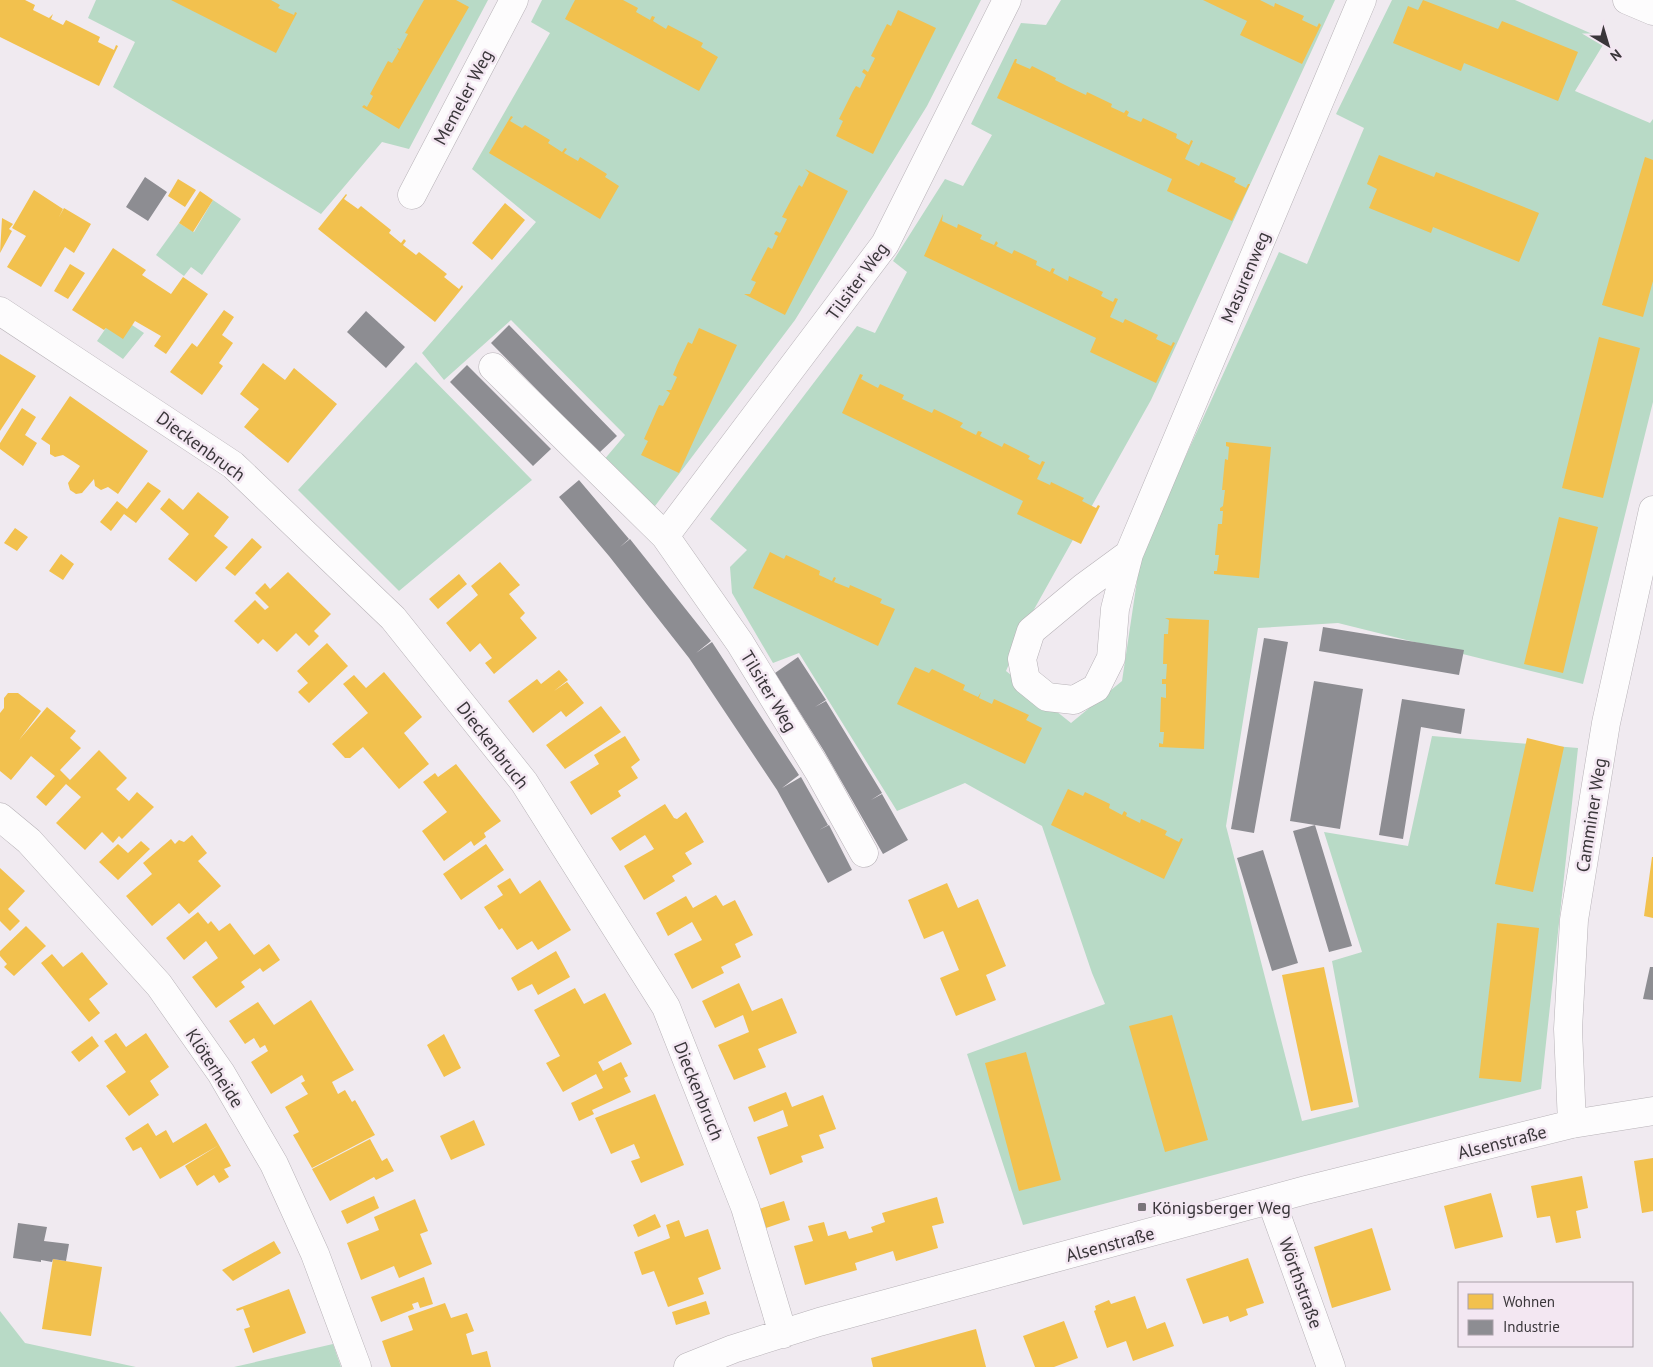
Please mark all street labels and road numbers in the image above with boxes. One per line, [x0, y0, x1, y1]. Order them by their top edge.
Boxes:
street label: Memeler Weg [428, 45, 498, 149]
street label: Masurenweg [1215, 228, 1275, 326]
street label: Tilsiter Weg [821, 237, 893, 325]
street label: Dieckenbruch [152, 406, 250, 486]
street label: Tilsiter Weg [736, 646, 802, 736]
street label: Dieckenbruch [452, 697, 534, 793]
street label: Camminer Weg [1571, 756, 1611, 874]
street label: Klöterheide [181, 1024, 249, 1112]
street label: Dieckenbruch [669, 1038, 729, 1144]
street label: Alsenstraße [1455, 1120, 1549, 1164]
street label: Alsenstraße [1063, 1221, 1157, 1267]
street label: Wörthstraße [1274, 1234, 1328, 1332]

